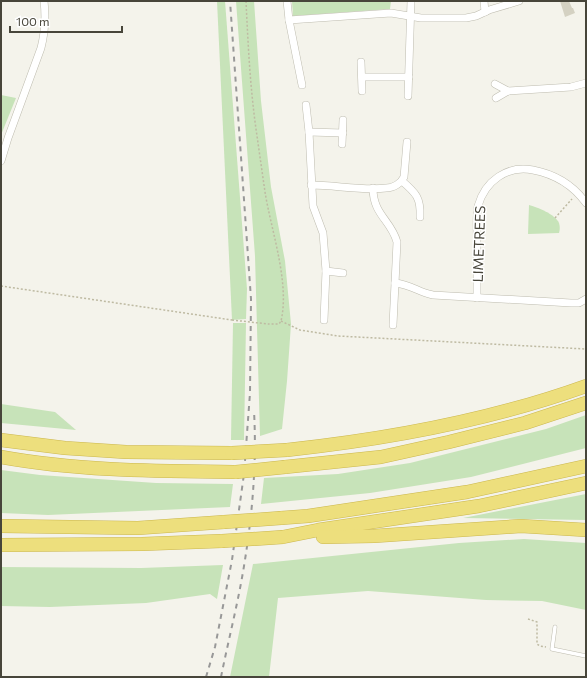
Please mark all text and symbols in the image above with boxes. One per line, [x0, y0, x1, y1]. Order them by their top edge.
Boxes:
scale bar [10, 8, 122, 34]
text: 100 m [16, 14, 50, 28]
street label: LIMETREES [469, 205, 488, 283]

